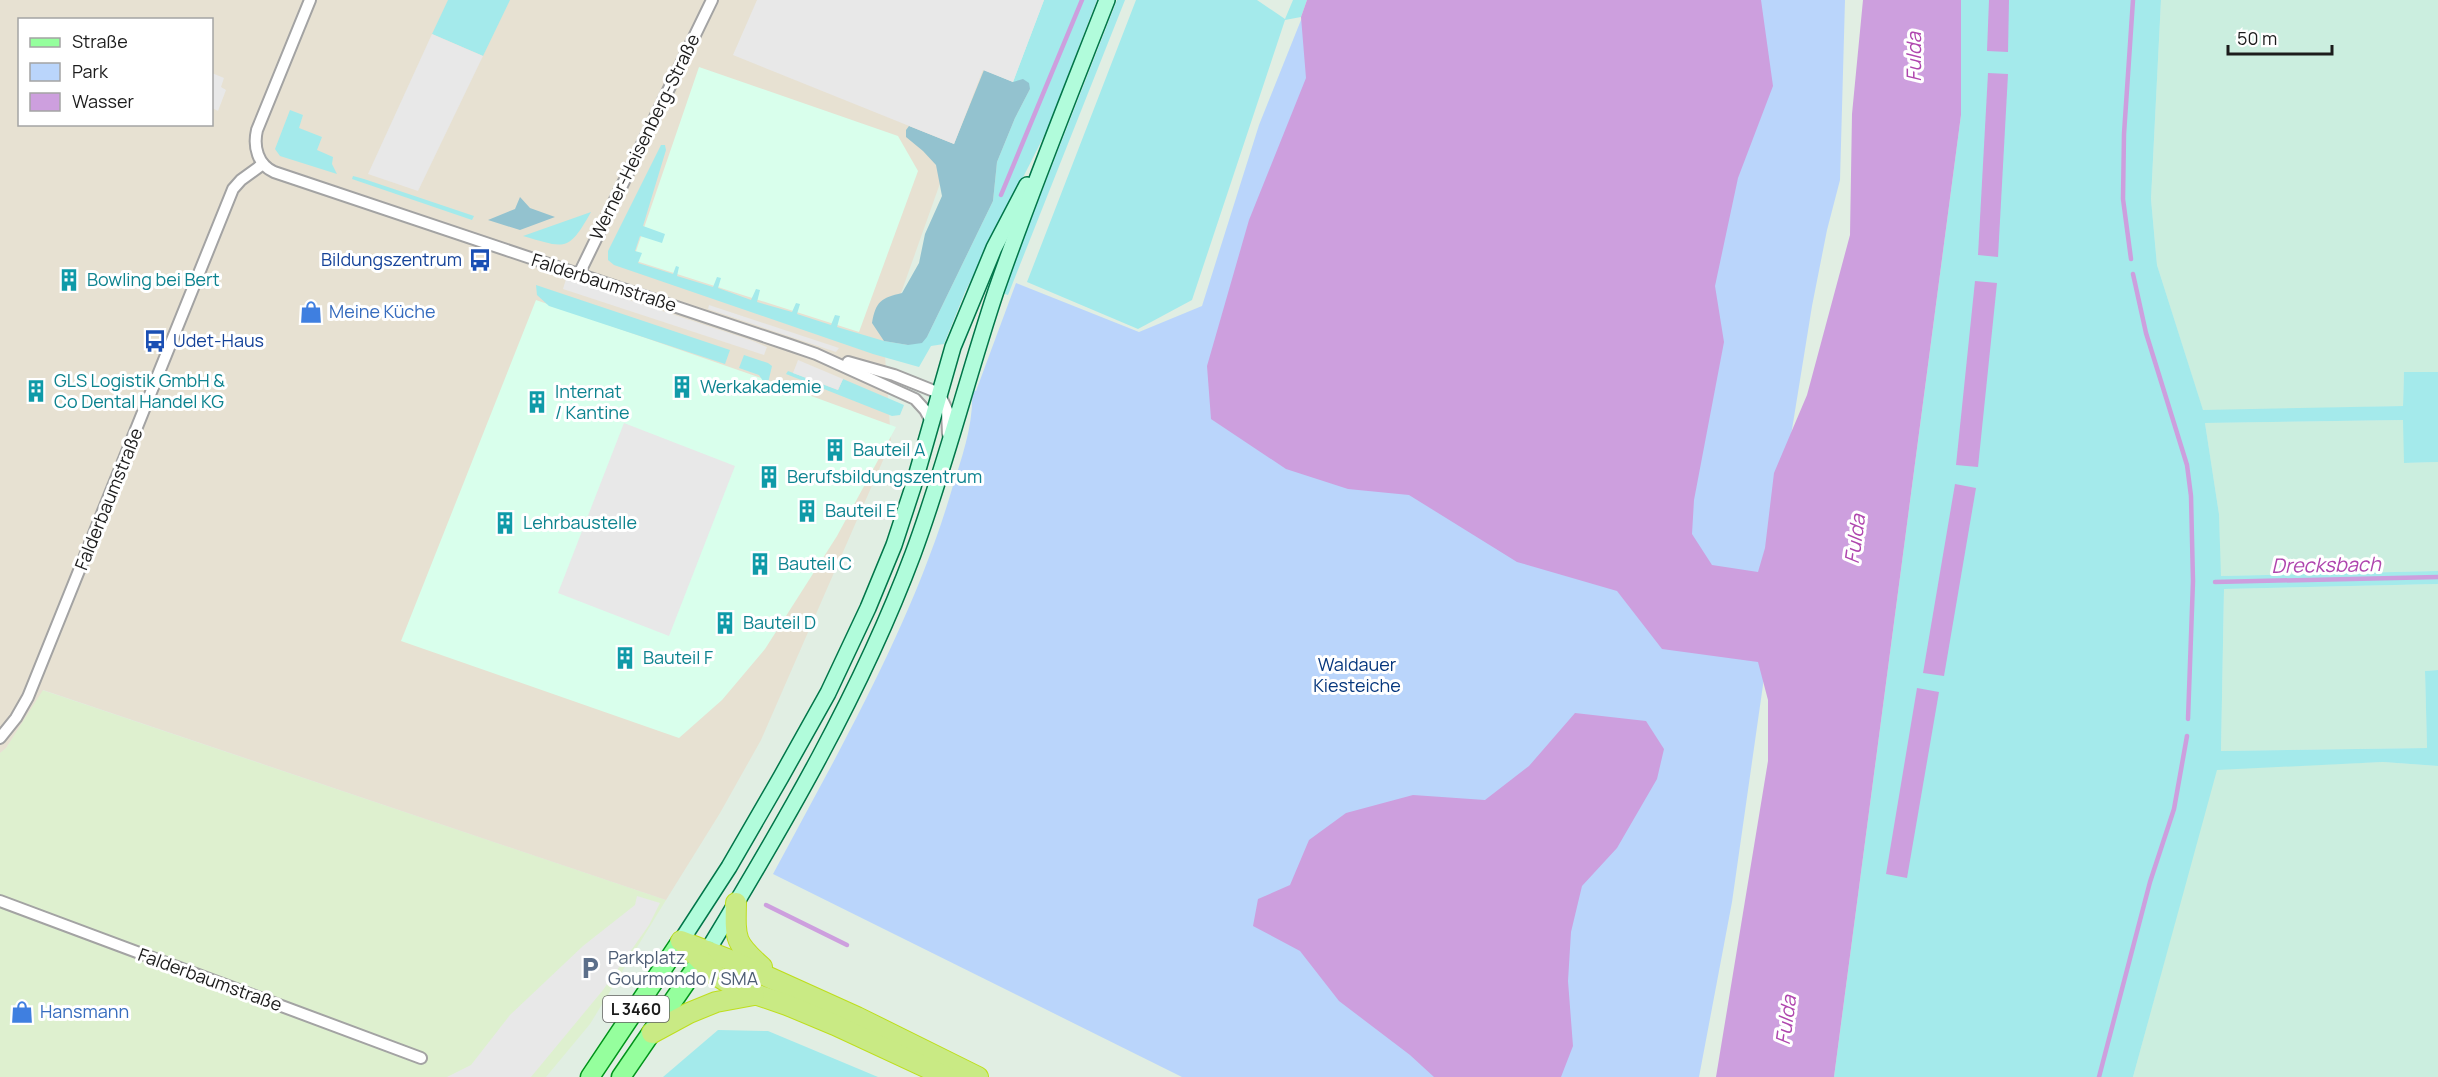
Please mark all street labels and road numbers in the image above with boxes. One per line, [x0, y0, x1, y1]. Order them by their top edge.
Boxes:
street label: Werner-Heisenberg-Straße [584, 29, 705, 244]
street label: Falderbaumstraße [529, 247, 680, 317]
street label: Falderbaumstraße [69, 424, 148, 573]
street label: Falderbaumstraße [135, 942, 286, 1016]
road number: L 3460 [603, 996, 669, 1022]

